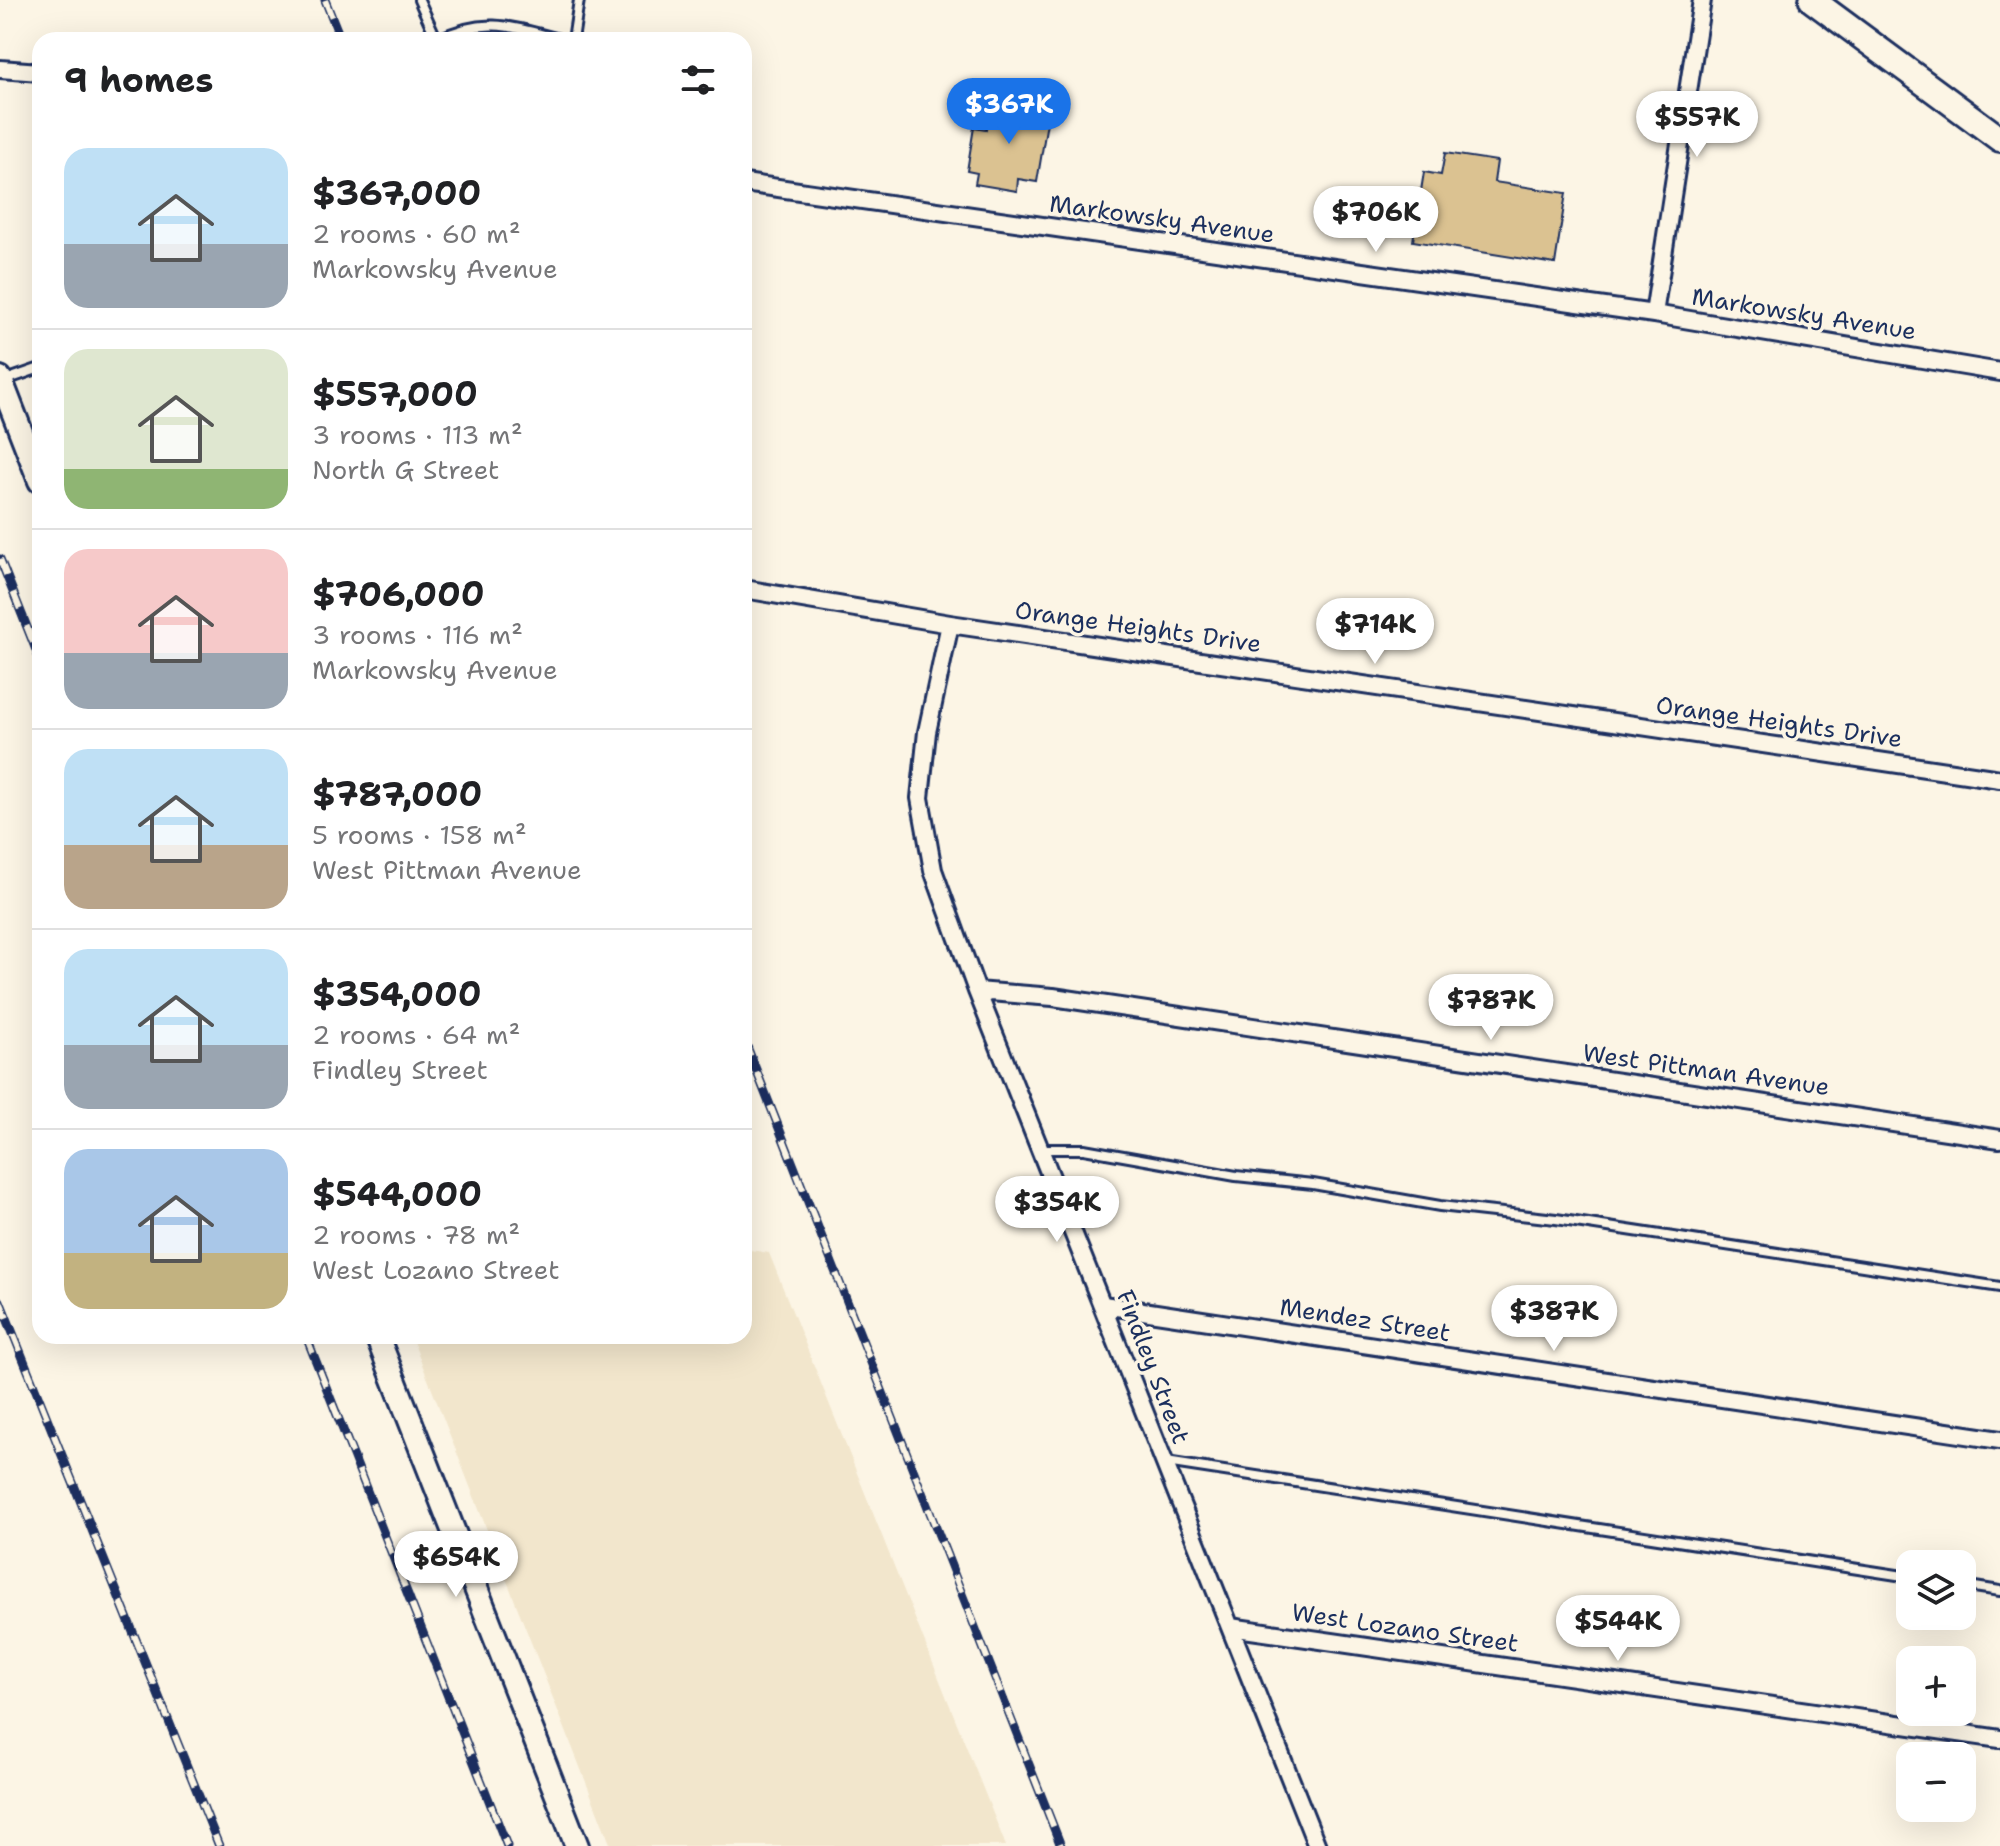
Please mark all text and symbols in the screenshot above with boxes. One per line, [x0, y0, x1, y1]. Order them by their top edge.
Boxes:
text: 9 homes [64, 57, 213, 103]
icon: filters [676, 58, 720, 102]
pin: $367K [953, 78, 1065, 146]
text: $367K [965, 86, 1053, 121]
pin: $557K [1641, 91, 1753, 159]
text: $557K [1654, 99, 1740, 134]
text: $367,000 [312, 170, 481, 216]
icon: home [128, 180, 224, 276]
pin: $706K [1320, 186, 1432, 254]
street label: Markowsky Avenue [1047, 187, 1277, 251]
text: $706K [1331, 194, 1421, 229]
text: 2 rooms · 60 m² [312, 216, 521, 251]
text: Markowsky Avenue [312, 251, 558, 286]
street label: Markowsky Avenue [1690, 280, 1918, 348]
text: $557,000 [312, 371, 478, 417]
icon: home [128, 381, 224, 477]
text: 3 rooms · 113 m² [312, 417, 523, 452]
text: North G Street [312, 452, 499, 487]
text: $706,000 [312, 571, 485, 617]
icon: home [128, 581, 224, 677]
street label: Orange Heights Drive [1013, 594, 1263, 660]
pin: $714K [1319, 598, 1431, 666]
text: $714K [1334, 606, 1416, 641]
text: 3 rooms · 116 m² [312, 617, 523, 652]
text: Markowsky Avenue [312, 652, 558, 687]
street label: Orange Heights Drive [1654, 689, 1904, 755]
text: $787,000 [312, 771, 482, 817]
icon: home [128, 781, 224, 877]
text: 5 rooms · 158 m² [312, 817, 527, 852]
text: West Pittman Avenue [312, 852, 582, 887]
text: $354,000 [312, 971, 481, 1017]
pin: $787K [1435, 974, 1547, 1042]
icon: home [128, 981, 224, 1077]
text: $787K [1446, 982, 1536, 1017]
text: 2 rooms · 64 m² [312, 1017, 520, 1052]
street label: West Pittman Avenue [1581, 1037, 1831, 1103]
text: Findley Street [312, 1052, 488, 1087]
text: $544,000 [312, 1171, 482, 1217]
pin: $354K [1001, 1176, 1113, 1244]
icon: home [128, 1181, 224, 1277]
text: $354K [1013, 1184, 1101, 1219]
text: 2 rooms · 78 m² [312, 1217, 520, 1252]
text: West Lozano Street [312, 1252, 560, 1287]
pin: $387K [1498, 1285, 1610, 1353]
street label: Findley Street [1109, 1286, 1197, 1448]
street label: Mendez Street [1277, 1291, 1453, 1349]
text: $387K [1509, 1293, 1599, 1328]
pin: $654K [400, 1531, 512, 1599]
text: $654K [412, 1539, 500, 1574]
map controls [1896, 1550, 1976, 1822]
button: layers [1896, 1550, 1976, 1630]
pin: $544K [1562, 1595, 1674, 1663]
street label: West Lozano Street [1290, 1596, 1520, 1660]
text: $544K [1574, 1603, 1662, 1638]
button: + [1896, 1646, 1976, 1726]
button: − [1896, 1742, 1976, 1822]

